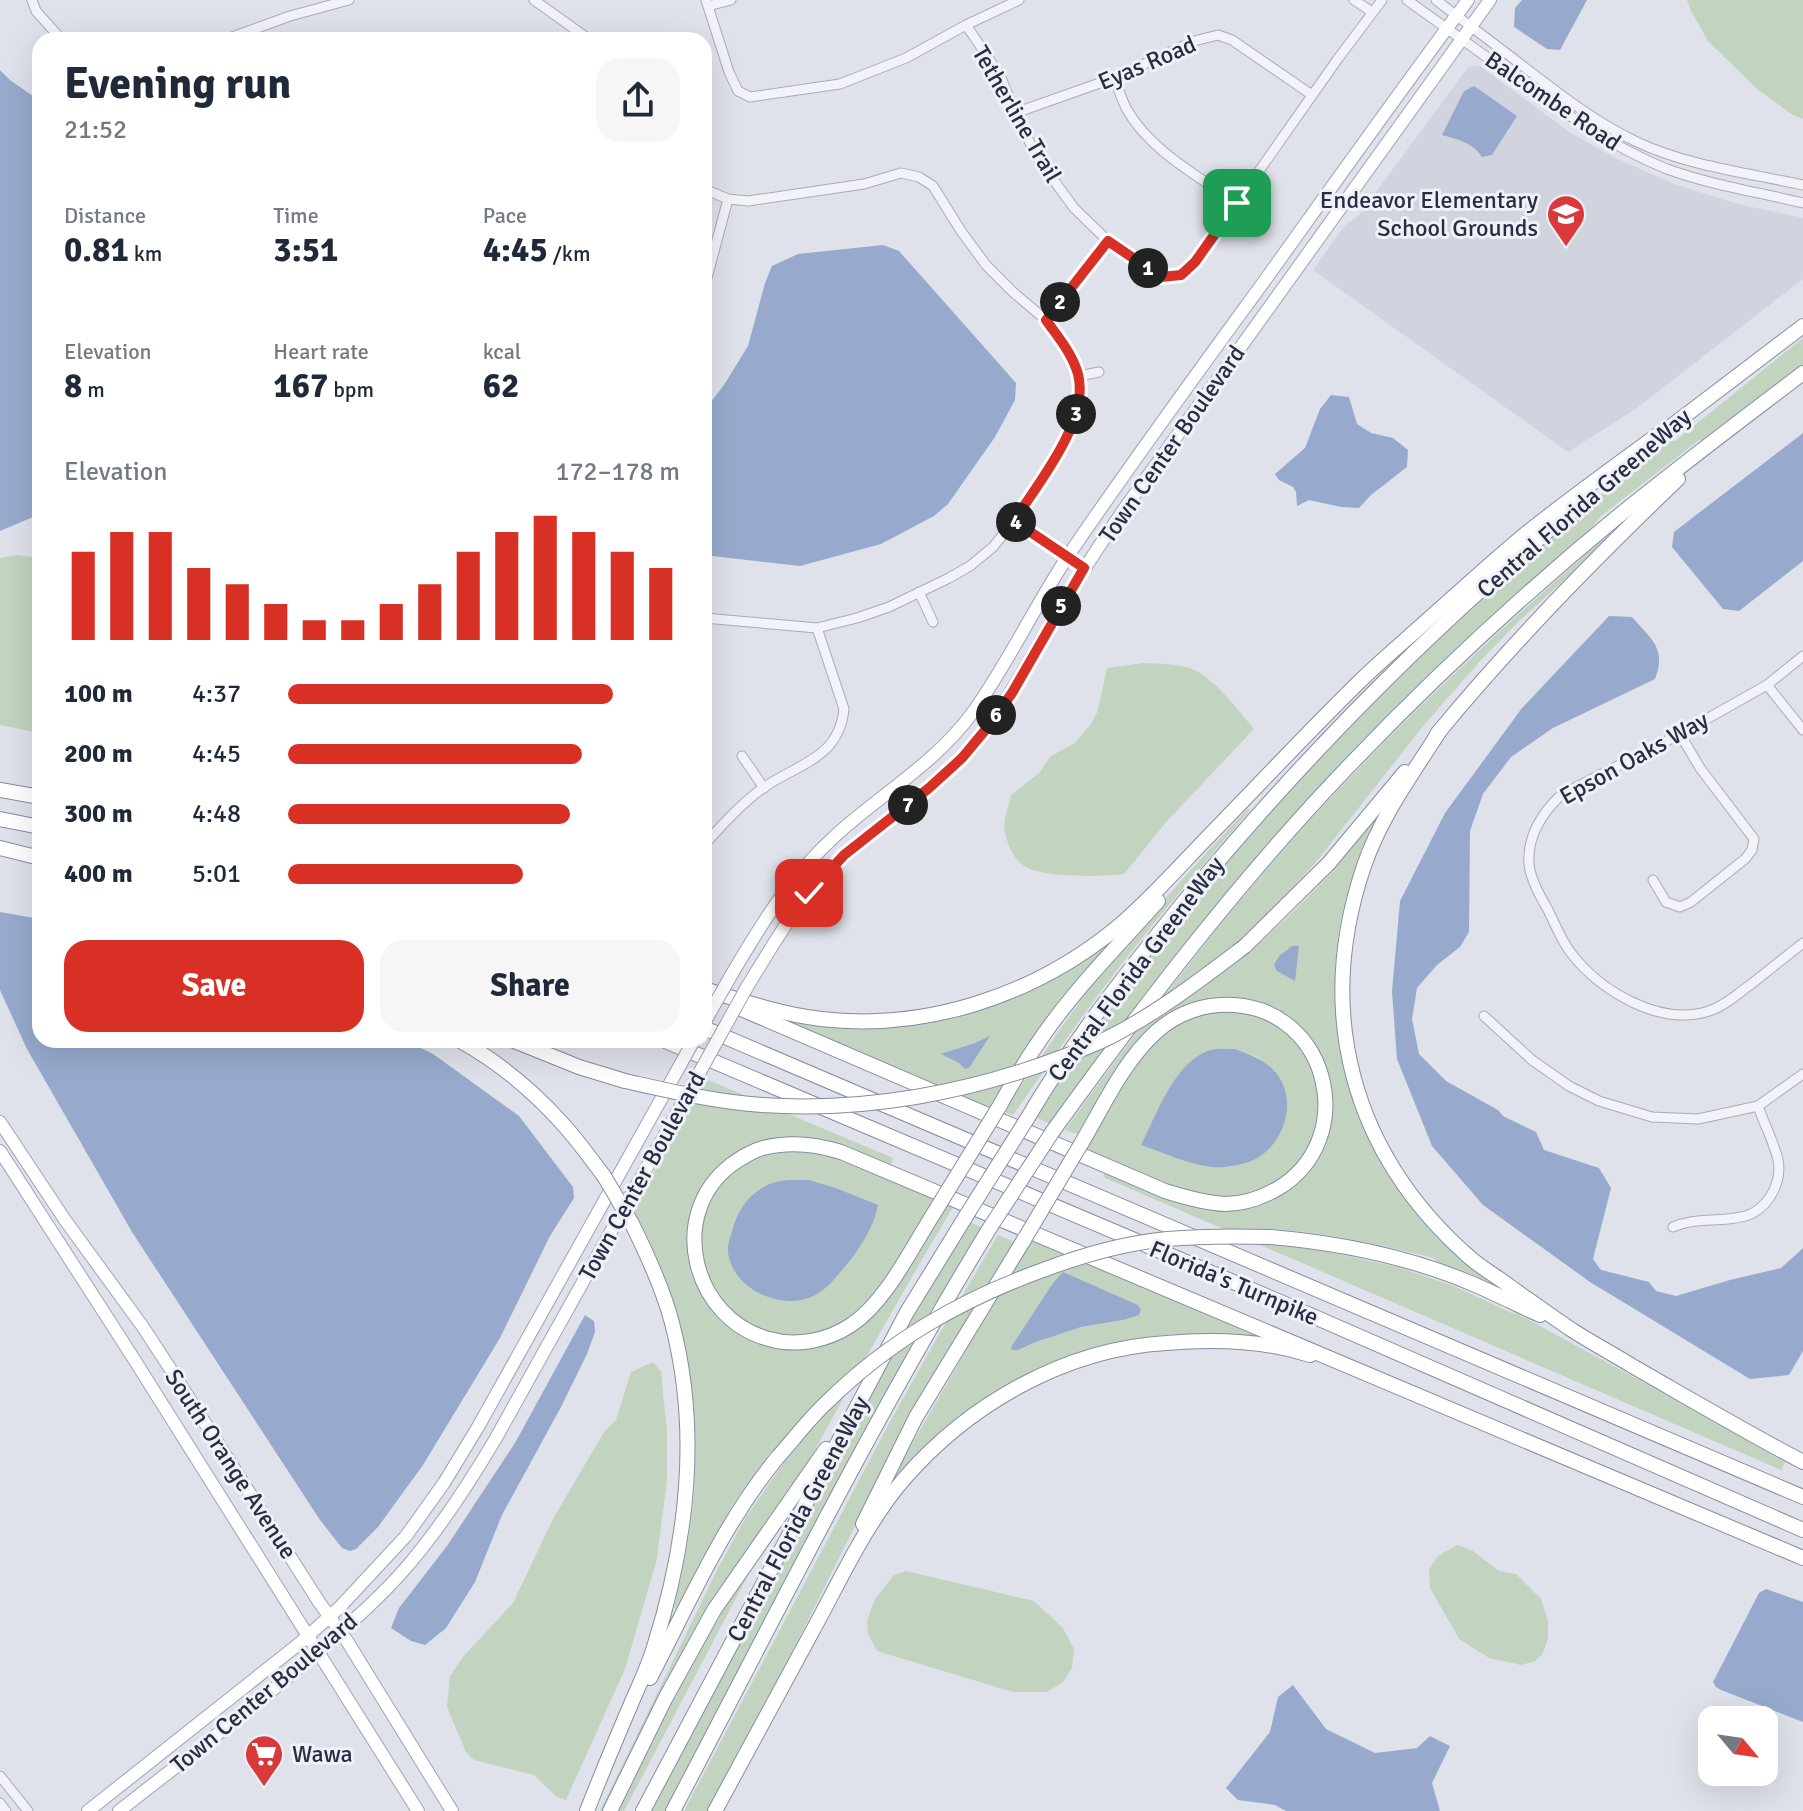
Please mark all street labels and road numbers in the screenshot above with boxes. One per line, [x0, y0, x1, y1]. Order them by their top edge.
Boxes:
street label: Eyas Road [1094, 29, 1200, 97]
street label: Tetherline Trail [966, 40, 1068, 188]
street label: Balcombe Road [1479, 44, 1627, 158]
street label: Town Center Boulevard [1092, 339, 1252, 549]
street label: Central Florida GreeneWay [1471, 402, 1697, 604]
street label: Epson Oaks Way [1554, 705, 1714, 811]
street label: Central Florida GreeneWay [1042, 850, 1230, 1088]
street label: Town Center Boulevard [572, 1066, 712, 1286]
street label: Florida's Turnpike [1145, 1234, 1323, 1332]
street label: South Orange Avenue [158, 1363, 304, 1565]
street label: Central Florida GreeneWay [720, 1391, 876, 1647]
street label: Town Center Boulevard [165, 1606, 363, 1780]

